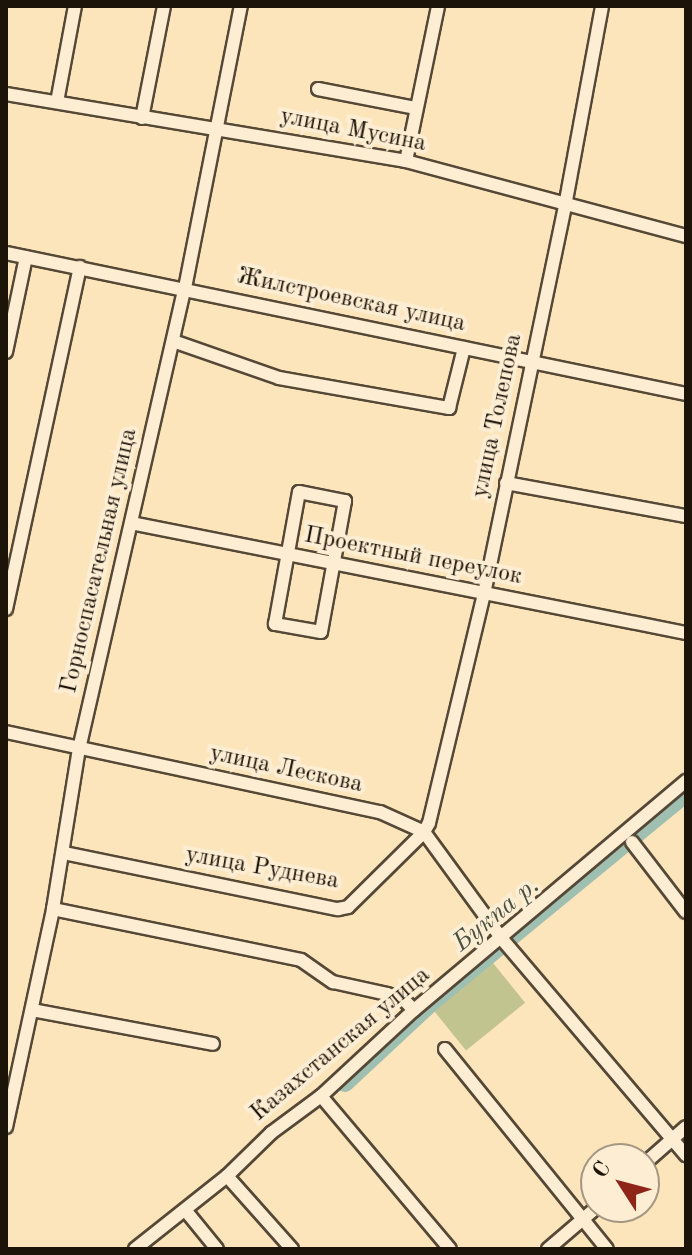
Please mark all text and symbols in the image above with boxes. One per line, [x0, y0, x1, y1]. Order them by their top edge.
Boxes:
street label: улица Мусина [278, 103, 428, 159]
street label: Жилстроевская улица [234, 263, 468, 339]
street label: улица Толепова [467, 331, 529, 501]
street label: Горноспасательная улица [55, 426, 145, 696]
street label: Проектный переулок [302, 522, 524, 592]
street label: улица Лескова [207, 740, 365, 800]
street label: улица Руднева [183, 841, 341, 897]
water label: Букпа р. [448, 871, 546, 959]
street label: Казахстанская улица [245, 962, 437, 1128]
north arrow [580, 1143, 660, 1223]
text: С [589, 1158, 615, 1182]

